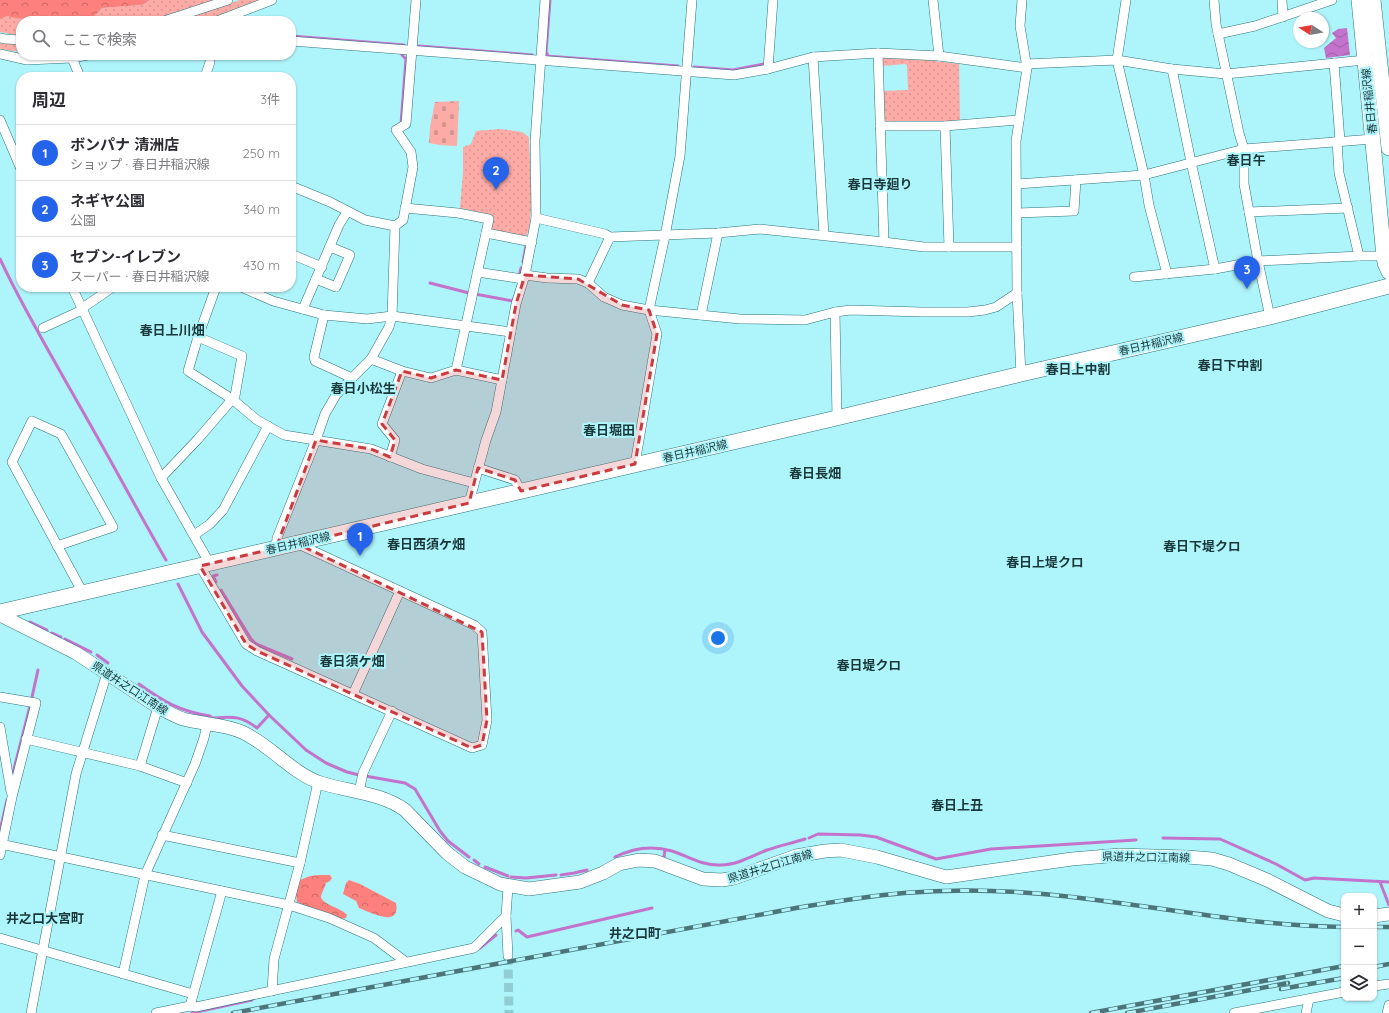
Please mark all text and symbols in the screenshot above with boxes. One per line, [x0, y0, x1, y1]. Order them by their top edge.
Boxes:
north arrow [1293, 12, 1329, 48]
search box [16, 16, 296, 60]
icon: search [30, 27, 52, 49]
text: ここで検索 [62, 30, 137, 49]
street label: 春日井稲沢線 [1359, 67, 1379, 135]
text: 周辺 [32, 89, 66, 110]
text: 3件 [260, 91, 280, 107]
text: ボンパナ 清洲店 [70, 135, 179, 154]
text: 1 [42, 145, 48, 161]
text: 250 m [243, 145, 280, 161]
district label: 春日午 [1226, 152, 1266, 168]
text: ショップ · 春日井稲沢線 [70, 156, 210, 172]
pin: 2 [483, 157, 509, 190]
district label: 春日寺廻り [847, 176, 913, 192]
text: ネギヤ公園 [70, 191, 145, 210]
text: 2 [41, 201, 49, 217]
text: 340 m [243, 201, 280, 217]
text: 公園 [70, 212, 96, 228]
text: セブン-イレブン [70, 247, 181, 266]
pin: 3 [1234, 256, 1260, 289]
text: 3 [42, 257, 48, 273]
text: 430 m [243, 257, 280, 273]
text: スーパー · 春日井稲沢線 [70, 268, 210, 284]
district label: 春日上川畑 [139, 322, 205, 338]
street label: 春日井稲沢線 [1117, 330, 1185, 358]
district label: 春日下中割 [1197, 357, 1263, 373]
district label: 春日上中割 [1045, 361, 1111, 377]
district label: 春日小松生 [330, 380, 396, 396]
district label: 春日堀田 [583, 422, 635, 438]
street label: 春日井稲沢線 [661, 437, 729, 465]
district label: 春日長畑 [789, 465, 841, 481]
pin: 1 [347, 523, 373, 556]
street label: 春日井稲沢線 [264, 529, 332, 557]
district label: 春日西須ケ畑 [387, 536, 465, 552]
district label: 春日下堤クロ [1163, 538, 1241, 554]
district label: 春日上堤クロ [1006, 554, 1084, 570]
your location [708, 628, 728, 648]
district label: 春日須ケ畑 [319, 653, 385, 669]
district label: 春日堤クロ [836, 657, 902, 673]
street label: 県道井之口江南線 [89, 658, 171, 718]
district label: 春日上丑 [931, 797, 983, 813]
street label: 県道井之口江南線 [726, 846, 814, 886]
street label: 県道井之口江南線 [1102, 849, 1190, 865]
map controls [1341, 893, 1377, 1001]
button: + [1341, 893, 1377, 929]
district label: 井之口大宮町 [6, 910, 84, 926]
district label: 井之口町 [609, 925, 661, 941]
button: − [1341, 929, 1377, 965]
button: layers [1341, 965, 1377, 1001]

